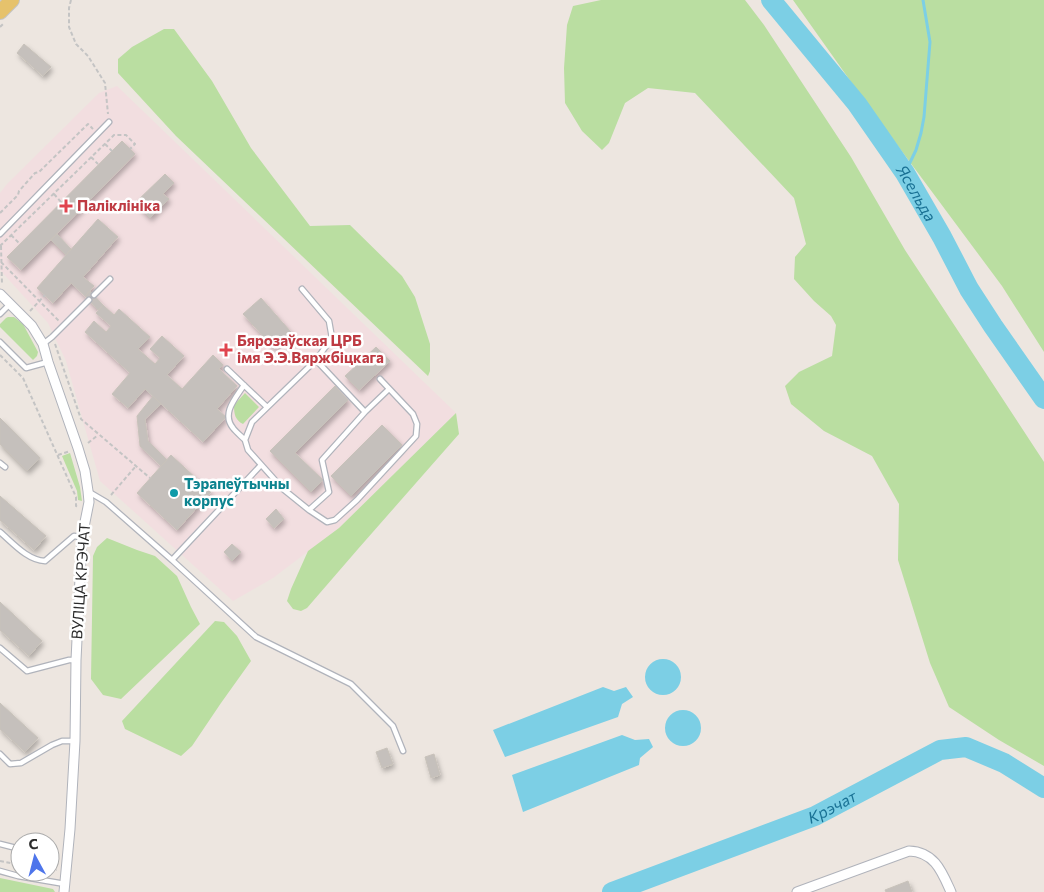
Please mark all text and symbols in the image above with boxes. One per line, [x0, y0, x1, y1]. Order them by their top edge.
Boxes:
water label: Ясельда [892, 160, 941, 224]
place label: Паліклініка [77, 196, 160, 214]
marker: Паліклініка [59, 199, 73, 213]
place label: Бярозаўская ЦРБ імя Э.Э.Вяржбіцкага [237, 331, 384, 366]
marker: Бярозаўская ЦРБ імя Э.Э.Вяржбіцкага [219, 343, 233, 357]
place label: Тэрапеўтычны корпус [184, 474, 289, 509]
marker: Тэрапеўтычны корпус [168, 487, 180, 499]
street label: ВУЛІЦА КРЭЧАТ [67, 522, 93, 640]
water label: Крэчат [805, 785, 861, 827]
north arrow [10, 832, 60, 882]
text: С [28, 835, 39, 853]

